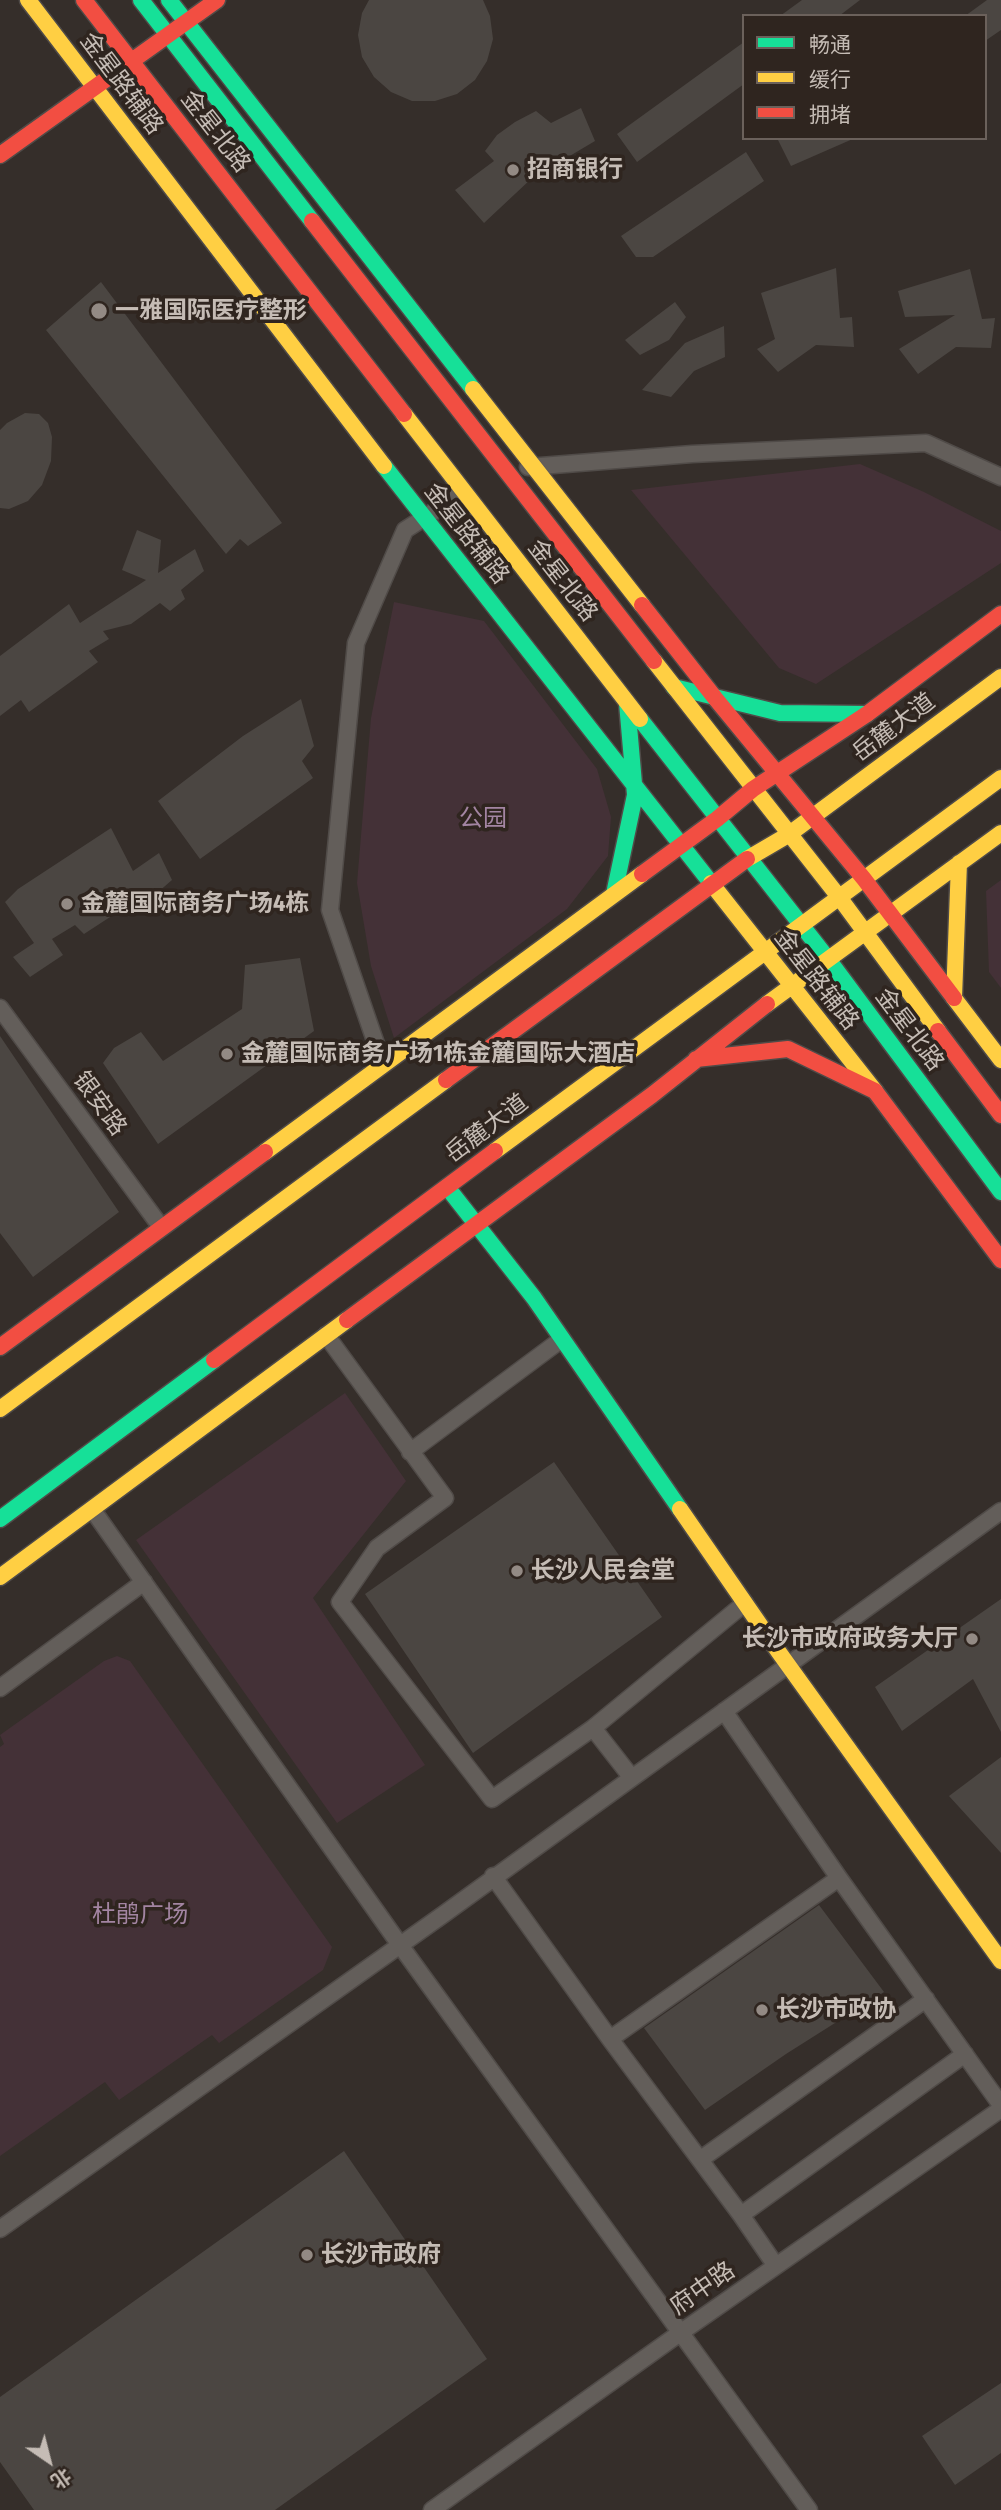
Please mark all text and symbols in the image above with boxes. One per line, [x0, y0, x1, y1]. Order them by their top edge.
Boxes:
legend [742, 14, 987, 140]
street label: 金星路辅路 [73, 27, 169, 141]
text: 畅通 [809, 32, 851, 58]
text: 缓行 [809, 67, 851, 93]
street label: 金星北路 [174, 85, 256, 179]
text: 拥堵 [809, 102, 851, 128]
place label: 招商银行 [527, 156, 623, 184]
marker: 招商银行 [505, 162, 521, 178]
place label: 一雅国际医疗整形 [115, 297, 307, 325]
marker: 一雅国际医疗整形 [89, 301, 109, 321]
street label: 金星路辅路 [418, 478, 514, 590]
street label: 金星北路 [521, 534, 603, 628]
street label: 岳麓大道 [847, 688, 941, 768]
park label: 公园 [459, 805, 507, 833]
place label: 金麓国际商务广场4栋 [81, 890, 309, 918]
marker: 金麓国际商务广场4栋 [59, 896, 75, 912]
street label: 金星路辅路 [768, 924, 864, 1036]
street label: 金星北路 [869, 983, 949, 1077]
place label: 金麓国际商务广场1栋金麓国际大酒店 [241, 1040, 635, 1068]
marker: 金麓国际商务广场1栋金麓国际大酒店 [219, 1046, 235, 1062]
street label: 银安路 [66, 1066, 132, 1142]
street label: 岳麓大道 [440, 1089, 534, 1169]
place label: 长沙人民会堂 [531, 1557, 675, 1585]
marker: 长沙人民会堂 [509, 1563, 525, 1579]
place label: 长沙市政府政务大厅 [742, 1625, 958, 1653]
marker: 长沙市政府政务大厅 [964, 1631, 980, 1647]
park label: 杜鹃广场 [92, 1901, 188, 1929]
place label: 长沙市政协 [776, 1996, 896, 2024]
marker: 长沙市政协 [754, 2002, 770, 2018]
place label: 长沙市政府 [321, 2241, 441, 2269]
marker: 长沙市政府 [299, 2247, 315, 2263]
street label: 府中路 [665, 2257, 741, 2321]
north arrow [14, 2426, 84, 2496]
text: 北 [47, 2464, 76, 2493]

